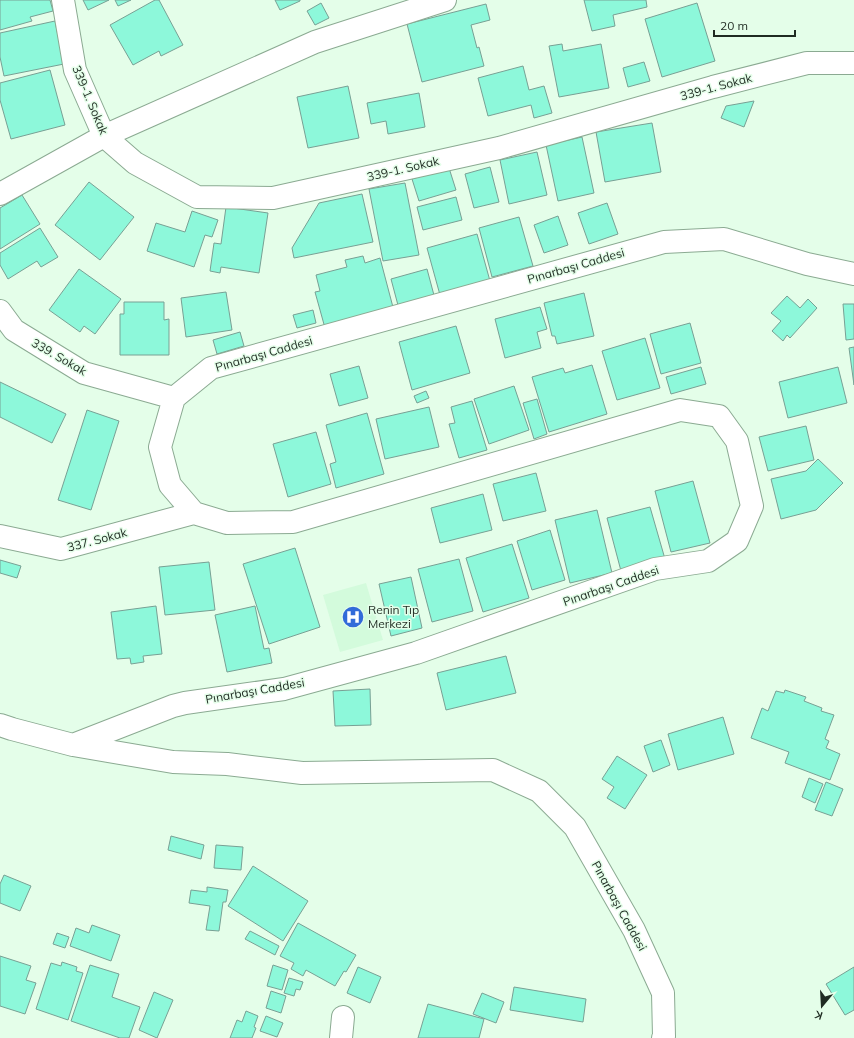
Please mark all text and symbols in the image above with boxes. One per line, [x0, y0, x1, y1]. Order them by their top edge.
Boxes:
scale bar [714, 12, 795, 38]
text: 20 m [720, 18, 748, 33]
street label: 339-1. Sokak [69, 63, 112, 137]
street label: 339-1. Sokak [678, 70, 754, 103]
street label: 339-1. Sokak [365, 153, 441, 184]
street label: Pınarbaşı Caddesi [526, 244, 626, 287]
street label: Pınarbaşı Caddesi [214, 332, 314, 375]
street label: 339. Sokak [29, 335, 90, 379]
street label: 337. Sokak [65, 524, 129, 555]
street label: Pınarbaşı Caddesi [561, 562, 661, 609]
place label: Renin Tıp Merkezi [368, 602, 419, 631]
hospital icon: Renin Tıp Merkezi [340, 604, 366, 630]
street label: Pınarbaşı Caddesi [204, 674, 306, 707]
street label: Pınarbaşı Caddesi [589, 858, 650, 953]
north arrow [802, 986, 842, 1026]
text: K [813, 1008, 825, 1023]

